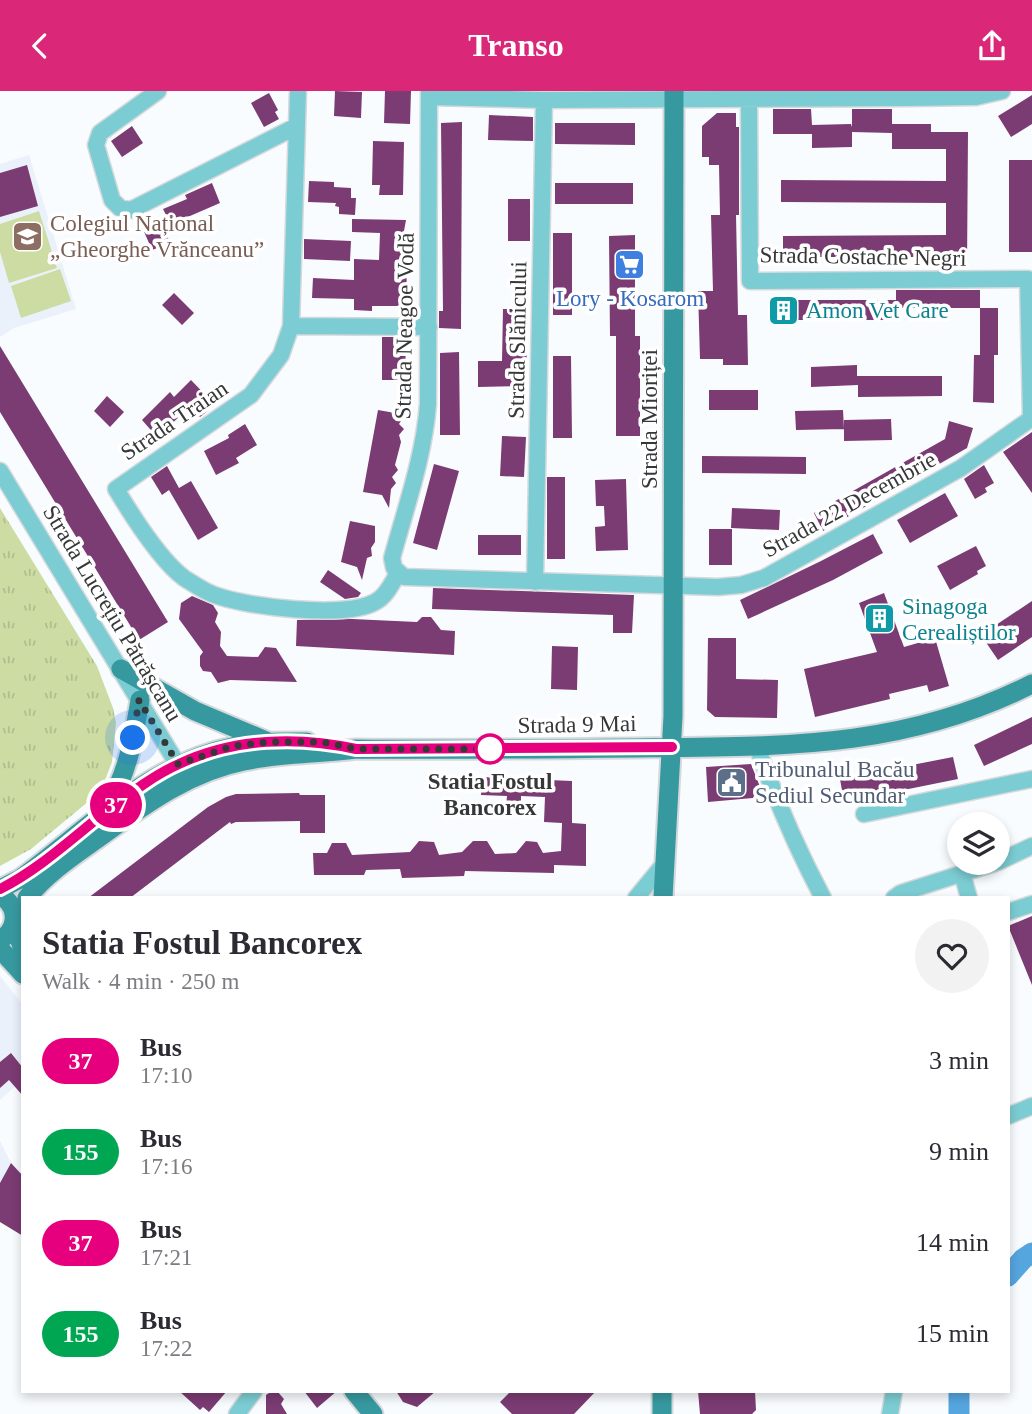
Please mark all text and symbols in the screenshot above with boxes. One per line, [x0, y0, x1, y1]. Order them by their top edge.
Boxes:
icon: back [21, 27, 59, 65]
text: Transo [468, 27, 564, 63]
icon: share [973, 27, 1011, 65]
place label: Colegiul Național „Gheorghe Vrănceanu” [50, 211, 264, 262]
school or university icon: Colegiul Național „Gheorghe Vrănceanu” [10, 219, 44, 253]
street label: Strada Neagoe Vodă [390, 232, 419, 420]
street label: Strada Costache Negri [759, 242, 967, 271]
supermarket icon: Lory - Kosarom [613, 247, 647, 281]
street label: Strada Slănicului [504, 261, 531, 419]
place label: Lory - Kosarom [556, 286, 704, 311]
building icon: Amon Vet Care [766, 293, 800, 327]
place label: Amon Vet Care [806, 298, 949, 323]
street label: Strada Mioriței [637, 349, 662, 489]
street label: Strada Traian [116, 375, 233, 465]
street label: Strada 22 Decembrie [758, 446, 940, 562]
street label: Strada Lucrețiu Pătrășcanu [38, 501, 187, 726]
place label: Sinagoga Cerealiștilor [902, 594, 1016, 645]
building icon: Sinagoga Cerealiștilor [862, 602, 896, 636]
street label: Strada 9 Mai [517, 711, 637, 738]
your location [115, 720, 150, 755]
marker: Statia Fostul Bancorex [475, 734, 505, 764]
place label: Tribunalul Bacău Sediul Secundar [755, 757, 915, 808]
public building icon: Tribunalul Bacău Sediul Secundar [715, 765, 749, 799]
place label: Statia Fostul Bancorex [428, 769, 552, 820]
line badge: 37 [85, 782, 148, 828]
text: 37 [104, 792, 128, 818]
map controls [947, 812, 1010, 875]
button: layers [947, 812, 1010, 875]
button: heart [915, 919, 989, 993]
text: Statia Fostul Bancorex [42, 925, 362, 961]
text: Walk · 4 min · 250 m [42, 969, 239, 994]
text: Bus [140, 1033, 182, 1062]
text: 3 min [929, 1046, 989, 1075]
text: 37 [69, 1048, 93, 1074]
text: 17:10 [140, 1063, 192, 1088]
text: Bus [140, 1124, 182, 1153]
text: 9 min [929, 1137, 989, 1166]
text: 155 [63, 1139, 99, 1165]
text: 17:16 [140, 1154, 192, 1179]
text: Bus [140, 1215, 182, 1244]
text: 14 min [916, 1228, 989, 1257]
text: 37 [69, 1230, 93, 1256]
text: 17:21 [140, 1245, 192, 1270]
text: Bus [140, 1306, 182, 1335]
text: 15 min [916, 1319, 989, 1348]
text: 155 [63, 1321, 99, 1347]
text: 17:22 [140, 1336, 192, 1361]

